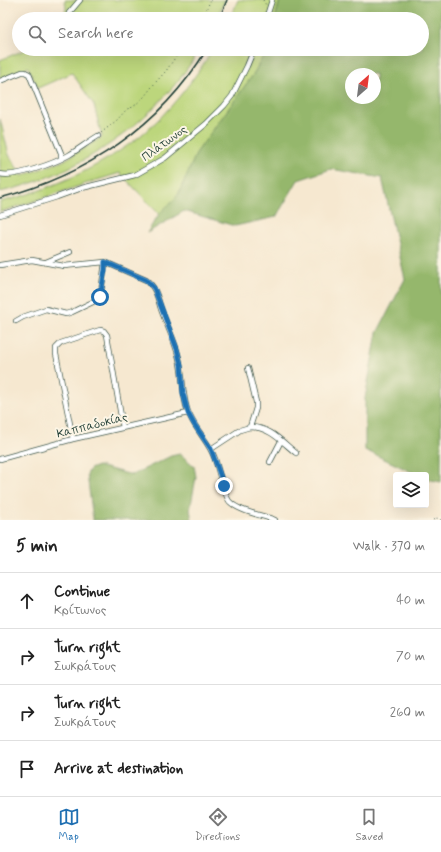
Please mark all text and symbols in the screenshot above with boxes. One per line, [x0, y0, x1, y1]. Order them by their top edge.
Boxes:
search box [12, 12, 429, 56]
icon: search [26, 23, 48, 45]
text: Search here [58, 24, 134, 44]
north arrow [345, 68, 381, 104]
street label: Πλάτωνος [139, 122, 190, 166]
route start [91, 288, 109, 306]
street label: Καππαδοκίας [55, 409, 129, 443]
map controls [393, 472, 429, 508]
button: layers [393, 472, 429, 508]
route end [215, 477, 233, 495]
text: 5 min [16, 535, 58, 557]
text: Walk · 370 m [353, 538, 425, 555]
text: Continue [54, 582, 110, 602]
icon: ahead [16, 590, 38, 612]
text: 40 m [396, 592, 425, 609]
text: Κρίτωνος [54, 602, 107, 619]
text: Turn right [54, 638, 121, 658]
icon: right [16, 646, 38, 668]
text: 70 m [396, 648, 425, 665]
text: Σωκράτους [54, 658, 116, 675]
text: Turn right [54, 694, 121, 714]
icon: right [16, 702, 38, 724]
text: 260 m [390, 704, 425, 721]
text: Σωκράτους [54, 714, 116, 731]
icon: arrive [16, 758, 38, 780]
text: Arrive at destination [54, 759, 183, 779]
tab: Map [58, 806, 80, 844]
tab: Directions [195, 806, 240, 844]
tab: Saved [356, 806, 383, 844]

